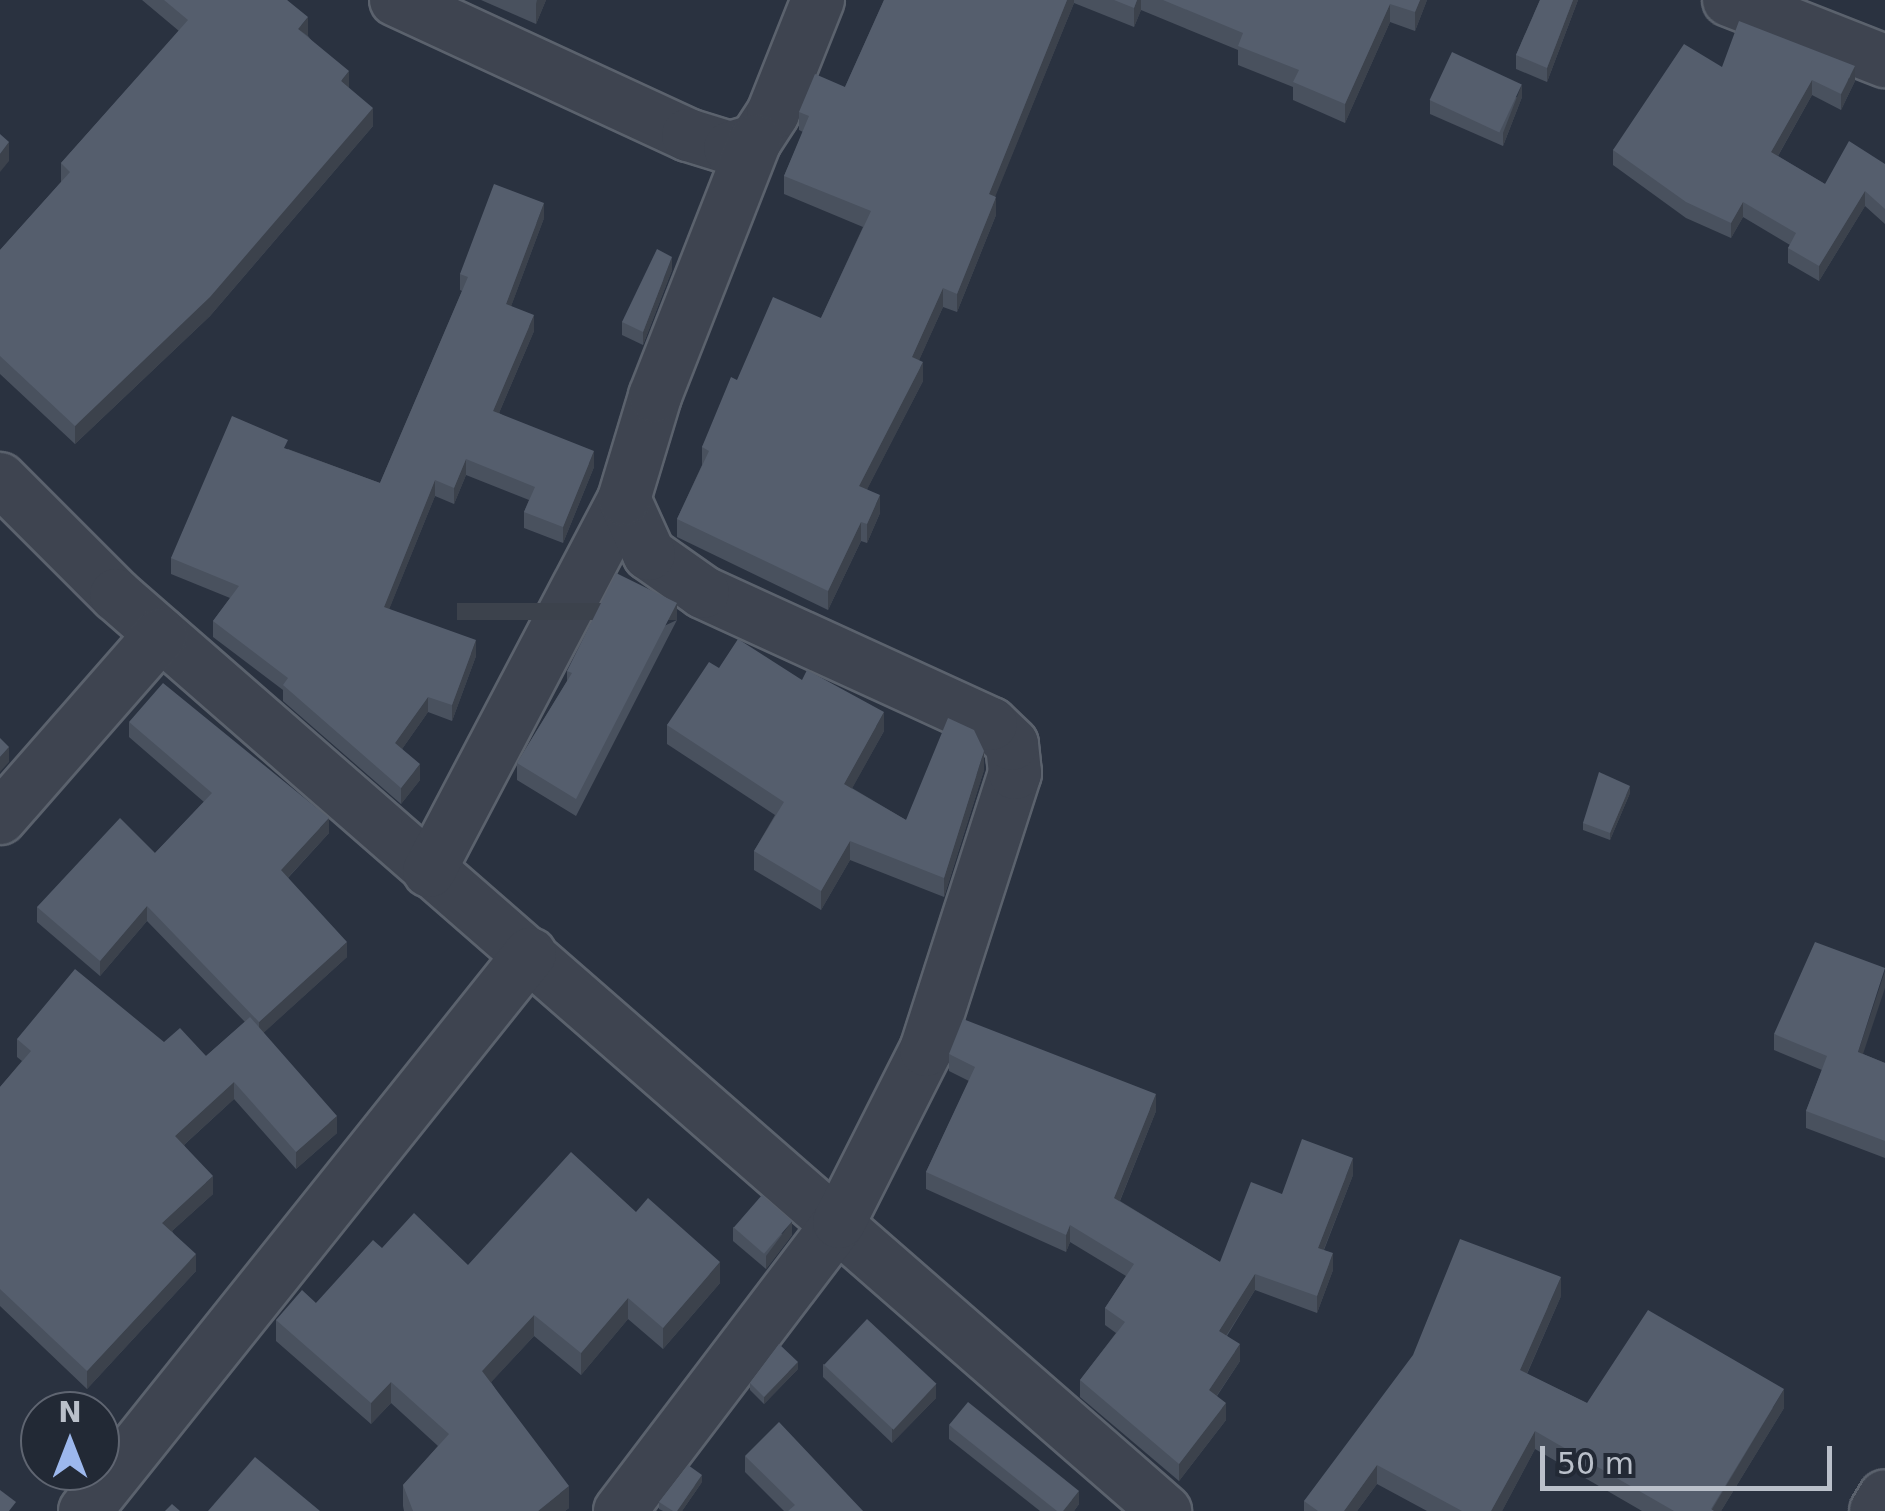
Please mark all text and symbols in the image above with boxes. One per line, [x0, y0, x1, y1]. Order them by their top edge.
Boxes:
north arrow [20, 1391, 120, 1491]
text: N [58, 1396, 82, 1429]
scale bar [1545, 1426, 1838, 1488]
text: 50 m [1557, 1446, 1634, 1481]

